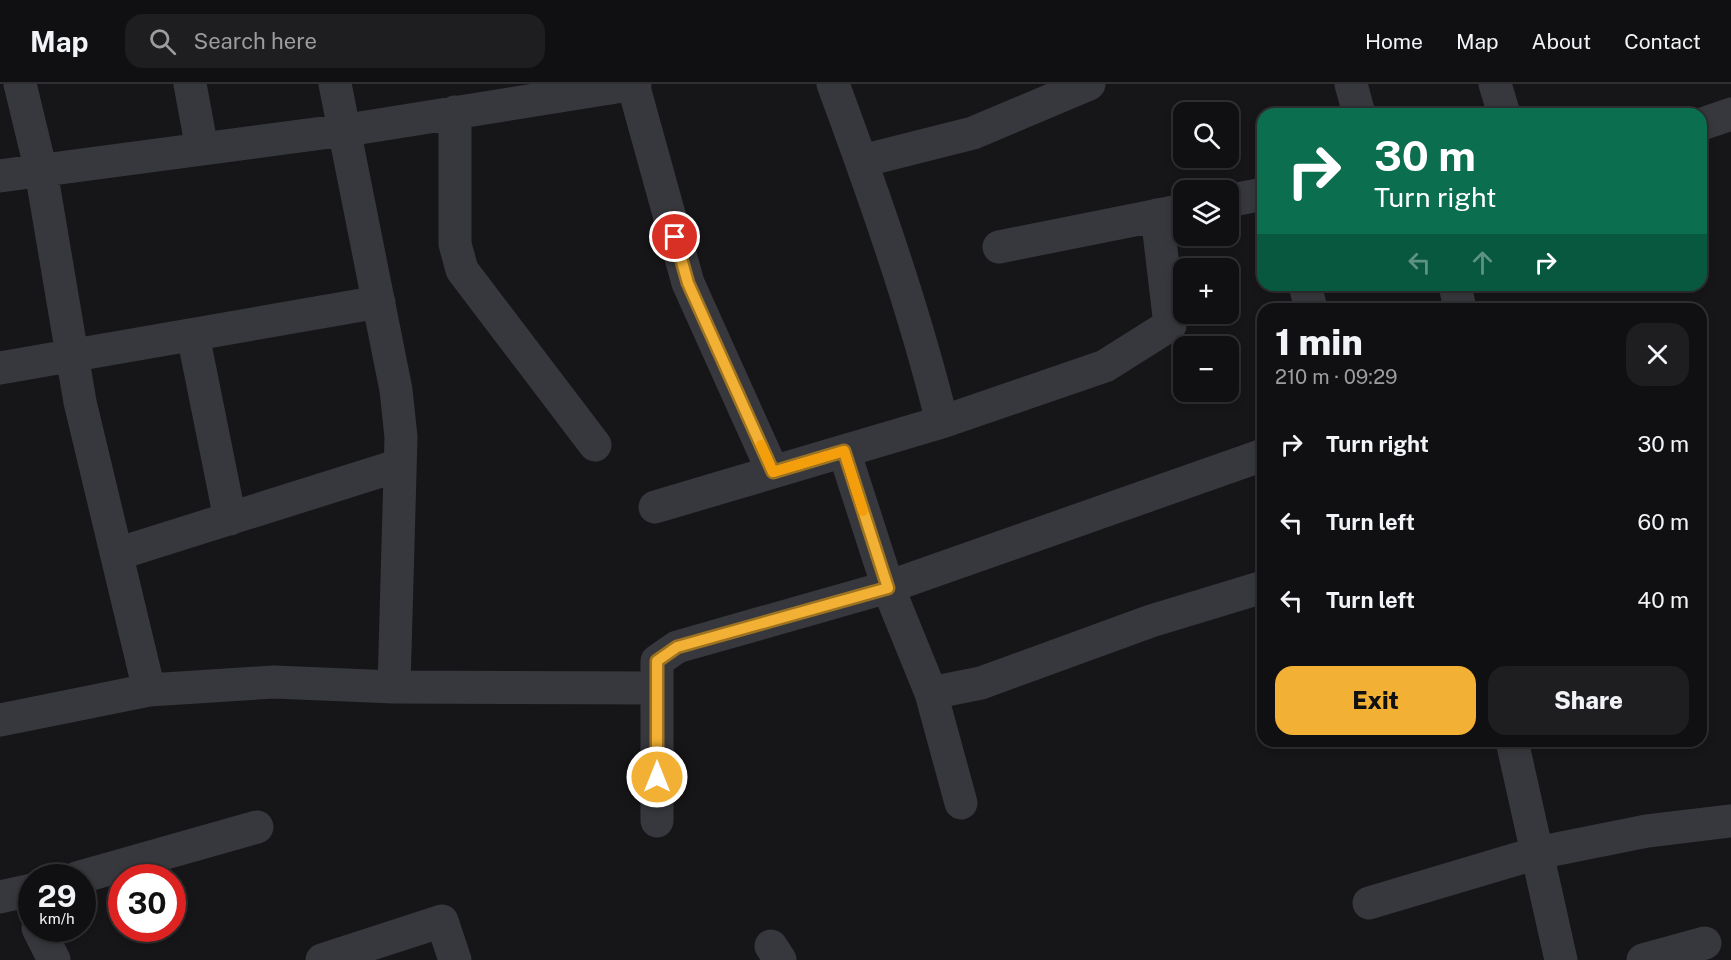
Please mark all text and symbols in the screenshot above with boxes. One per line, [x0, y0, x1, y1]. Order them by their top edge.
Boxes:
search box [125, 14, 545, 68]
text: Map [30, 25, 89, 58]
icon: search [146, 25, 179, 58]
text: Search here [194, 28, 317, 54]
text: Home [1365, 29, 1423, 54]
text: Map [1456, 29, 1499, 54]
text: About [1532, 29, 1591, 54]
text: Contact [1624, 29, 1701, 54]
map controls [1173, 102, 1239, 402]
button: search [1173, 102, 1239, 168]
text: 30 m [1374, 131, 1476, 180]
icon: right [1275, 132, 1353, 210]
button: layers [1173, 180, 1239, 246]
text: Turn right [1374, 181, 1497, 213]
pin [649, 211, 700, 262]
icon: arrive [658, 220, 691, 253]
icon: left [1403, 246, 1436, 279]
icon: ahead [1466, 246, 1499, 279]
icon: right [1529, 246, 1562, 279]
button: + [1173, 258, 1239, 324]
text: 1 min [1275, 321, 1363, 363]
button: close [1626, 323, 1689, 386]
button: − [1173, 336, 1239, 402]
text: 210 m · 09:29 [1275, 365, 1398, 389]
icon: right [1275, 428, 1308, 461]
text: Turn right [1326, 431, 1429, 457]
text: 30 m [1637, 431, 1689, 457]
icon: left [1275, 506, 1308, 539]
text: Turn left [1326, 509, 1415, 535]
text: 60 m [1638, 509, 1689, 535]
icon: left [1275, 584, 1308, 617]
text: Turn left [1326, 587, 1415, 613]
text: 40 m [1637, 587, 1689, 613]
button: Exit [1275, 666, 1476, 735]
button: Share [1488, 666, 1689, 735]
position arrow [625, 745, 689, 809]
speed limit sign: 30 [108, 864, 186, 942]
text: 29 [38, 878, 76, 914]
text: km/h [39, 910, 75, 927]

